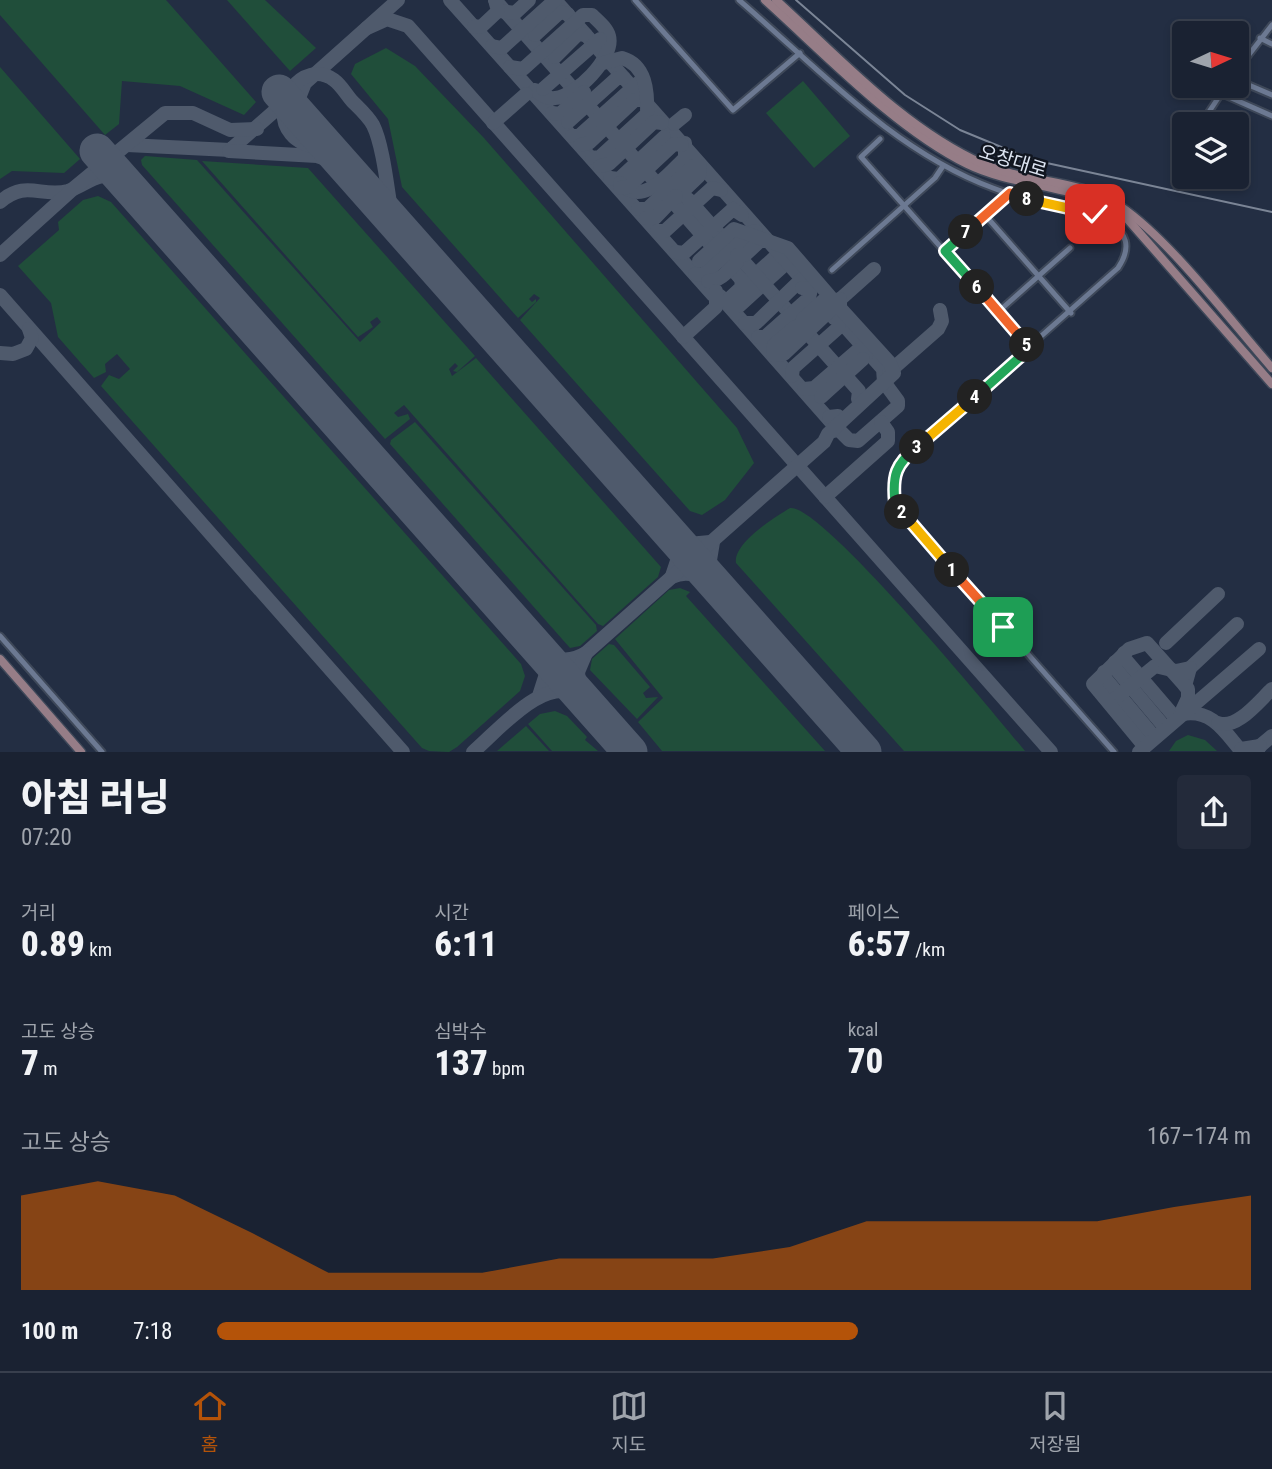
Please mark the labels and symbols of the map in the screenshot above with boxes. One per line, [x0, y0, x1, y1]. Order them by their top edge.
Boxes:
north arrow [1172, 21, 1250, 98]
street label: 오창대로 [976, 140, 1050, 182]
pin: 8 [1010, 182, 1044, 216]
pin [1065, 184, 1125, 244]
pin: 7 [948, 215, 984, 250]
pin: 6 [960, 270, 995, 304]
pin: 5 [1010, 328, 1044, 362]
pin: 4 [958, 380, 992, 414]
pin: 3 [900, 430, 934, 464]
pin: 2 [884, 494, 920, 530]
pin: 1 [934, 552, 970, 588]
pin [973, 597, 1033, 657]

